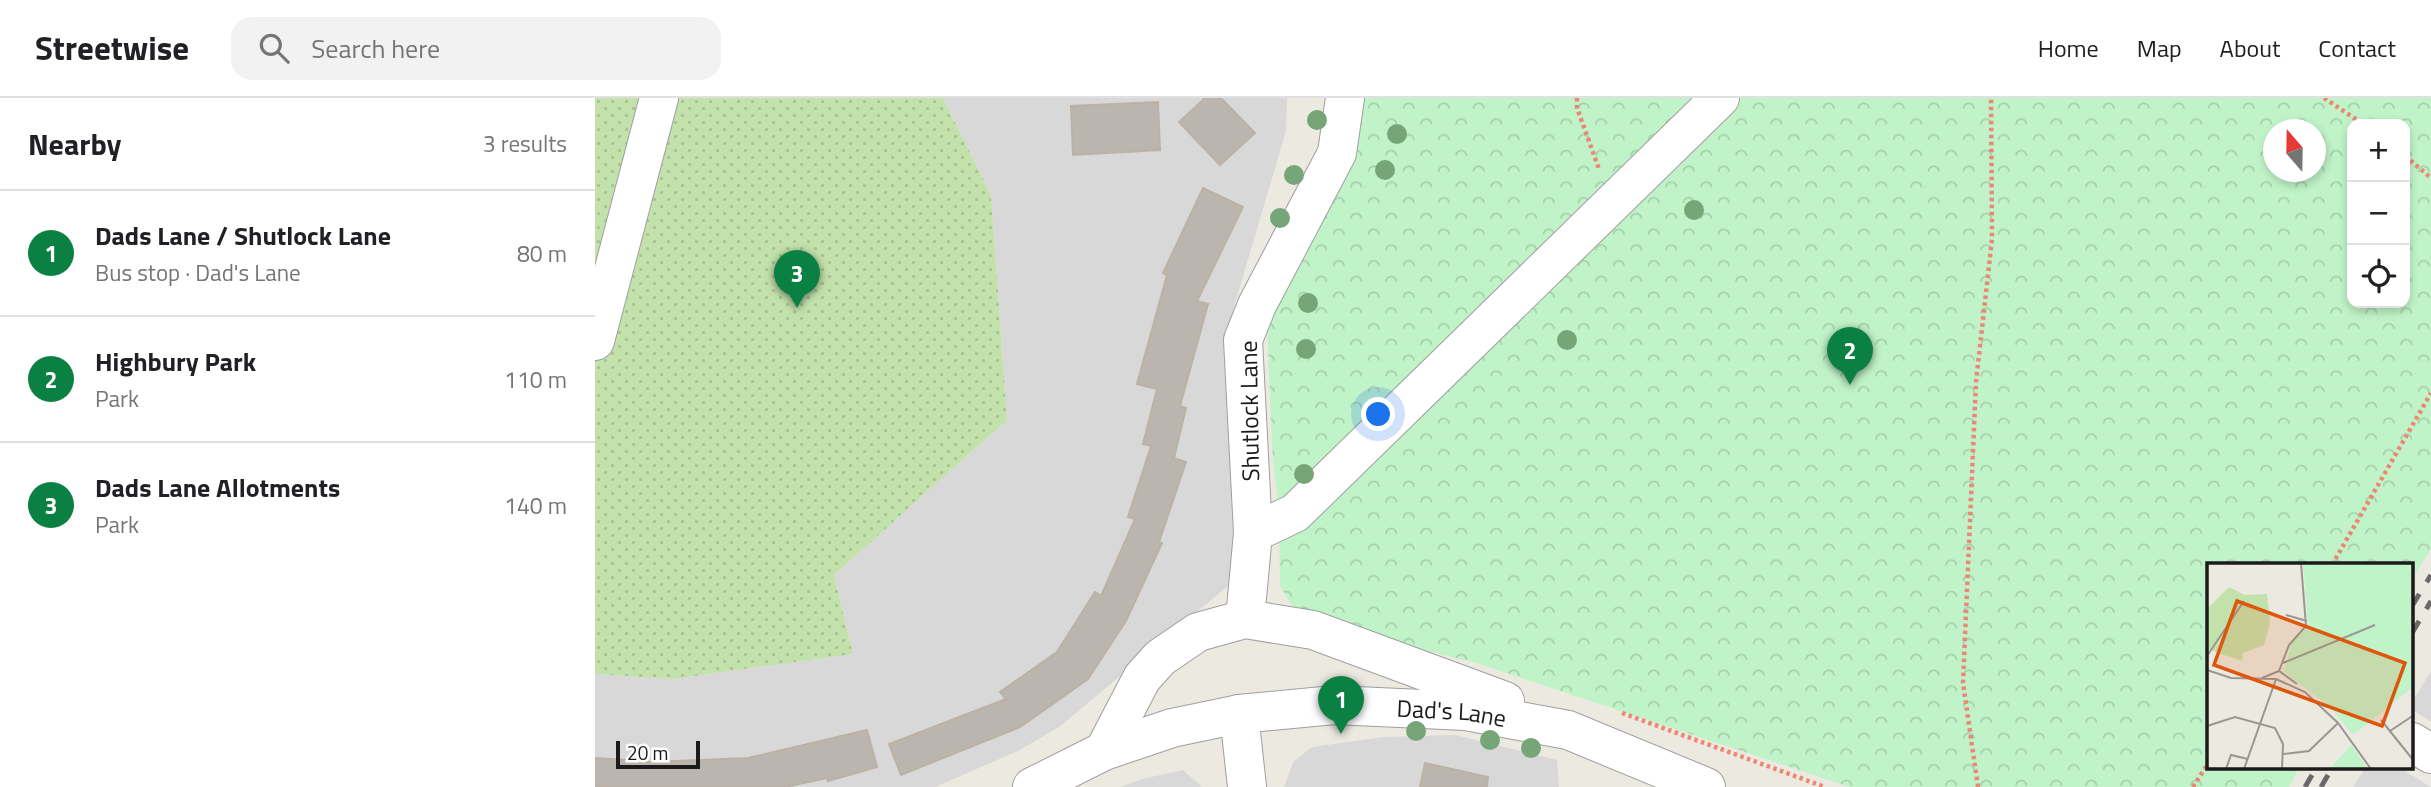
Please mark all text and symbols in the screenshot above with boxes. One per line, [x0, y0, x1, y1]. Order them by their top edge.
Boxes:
search box [231, 17, 721, 80]
text: Streetwise [35, 23, 189, 73]
icon: search [255, 29, 293, 67]
text: Search here [311, 29, 440, 68]
text: Home [2038, 30, 2099, 66]
text: Map [2137, 30, 2182, 66]
text: About [2220, 30, 2280, 66]
text: Contact [2318, 30, 2396, 66]
north arrow [2263, 119, 2326, 182]
map controls [2347, 119, 2410, 308]
button: + [2347, 119, 2410, 182]
text: Nearby [28, 121, 121, 167]
text: 3 results [483, 126, 567, 161]
button: − [2347, 182, 2410, 245]
text: Dads Lane / Shutlock Lane [95, 216, 391, 255]
text: 1 [45, 236, 57, 271]
text: 80 m [517, 236, 567, 271]
button: locate [2347, 245, 2410, 308]
pin: 3 [774, 250, 820, 308]
text: Bus stop · Dad's Lane [95, 255, 301, 290]
pin: 2 [1827, 327, 1873, 385]
street label: Shutlock Lane [1230, 340, 1268, 482]
text: Highbury Park [95, 342, 256, 381]
text: 2 [45, 362, 57, 397]
text: 110 m [504, 362, 567, 397]
text: Park [95, 381, 139, 416]
your location [1361, 397, 1395, 431]
text: Dads Lane Allotments [95, 468, 340, 507]
text: 3 [45, 488, 57, 523]
text: 140 m [504, 488, 567, 523]
text: Park [95, 507, 139, 542]
inset map [2207, 563, 2413, 770]
pin: 1 [1318, 676, 1364, 734]
street label: Dad's Lane [1396, 690, 1509, 736]
scale bar [616, 738, 700, 770]
text: 20 m [627, 738, 668, 767]

